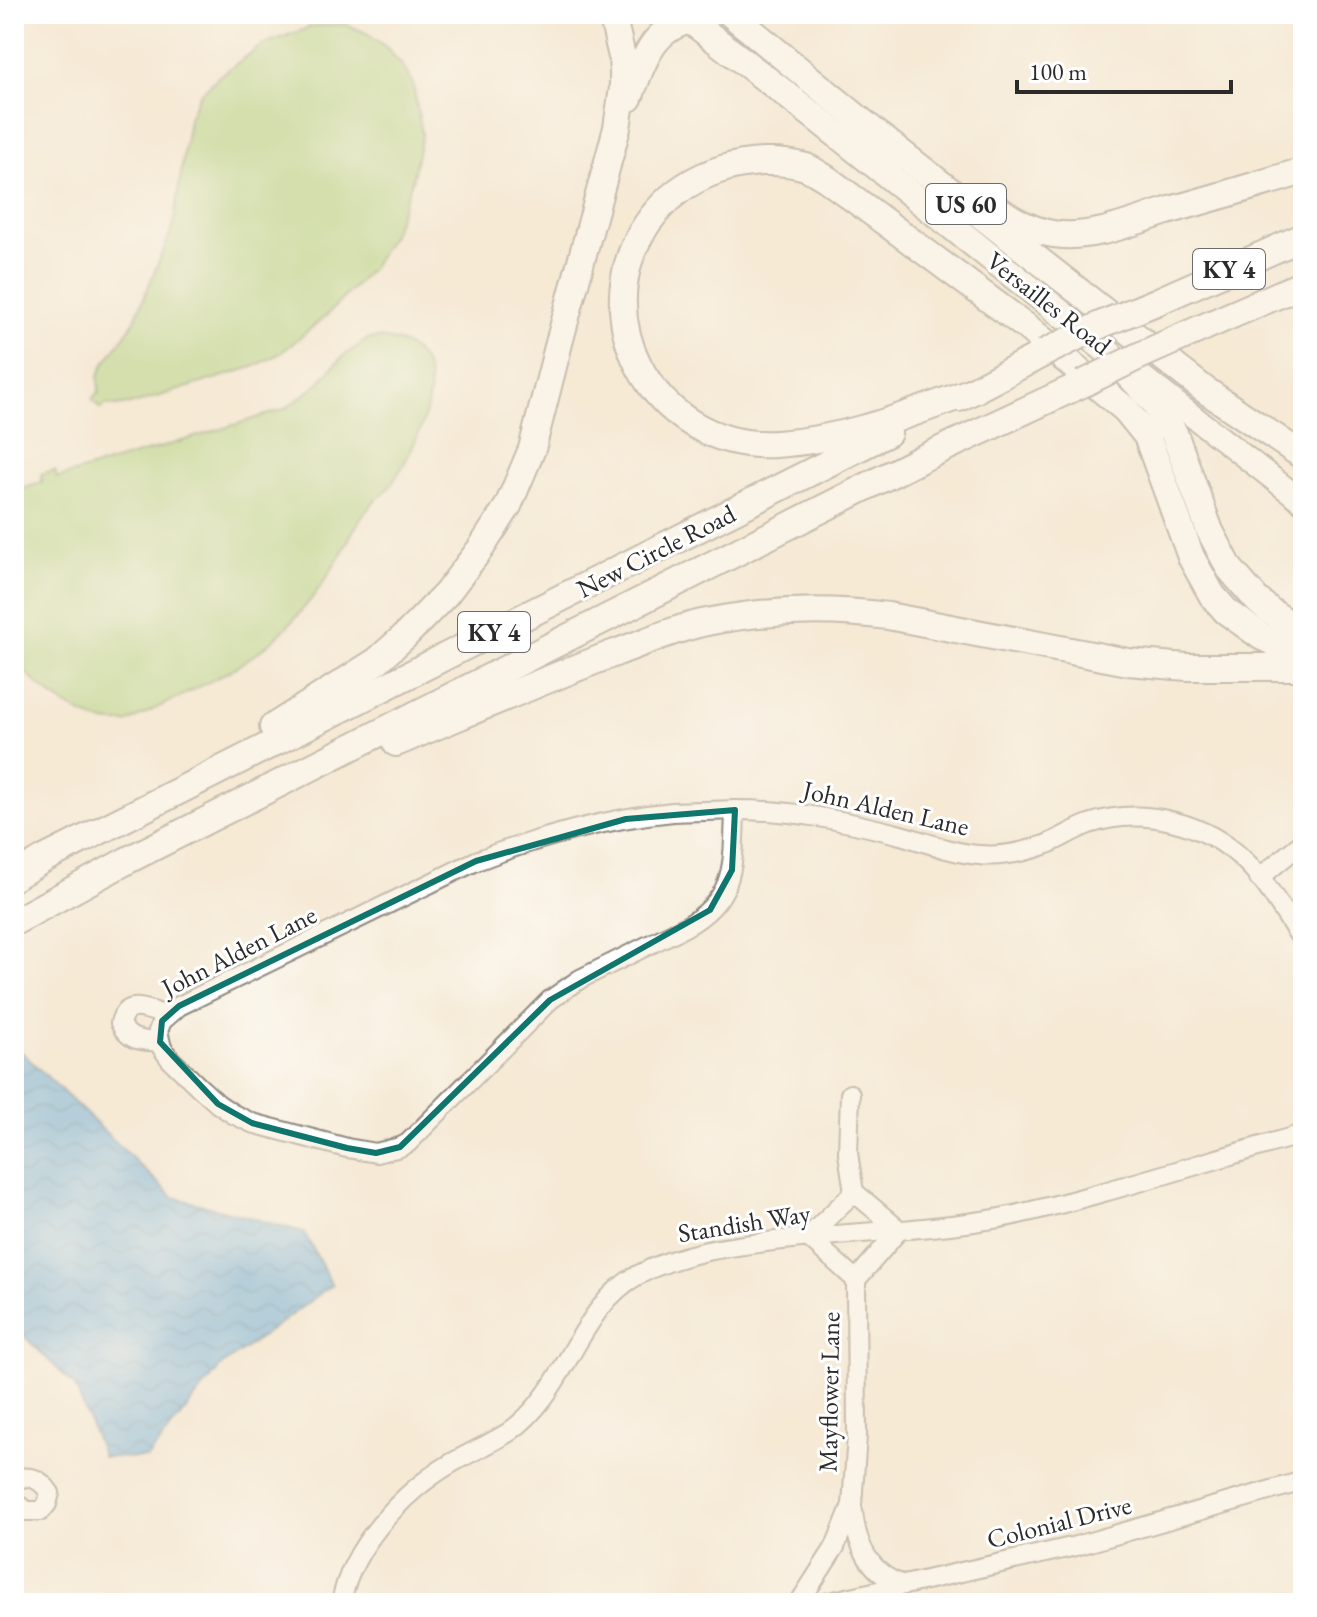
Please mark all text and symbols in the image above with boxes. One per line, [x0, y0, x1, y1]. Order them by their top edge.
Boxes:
scale bar [1017, 44, 1231, 94]
text: 100 m [1029, 56, 1087, 87]
road number: US 60 [926, 184, 1006, 224]
street label: Versailles Road [980, 244, 1119, 363]
road number: KY 4 [1193, 249, 1265, 289]
street label: New Circle Road [571, 496, 742, 606]
road number: KY 4 [458, 612, 530, 652]
street label: John Alden Lane [798, 772, 972, 844]
street label: John Alden Lane [154, 897, 322, 1006]
street label: Standish Way [675, 1196, 813, 1250]
street label: Mayflower Lane [811, 1311, 847, 1473]
street label: Colonial Drive [983, 1488, 1135, 1556]

